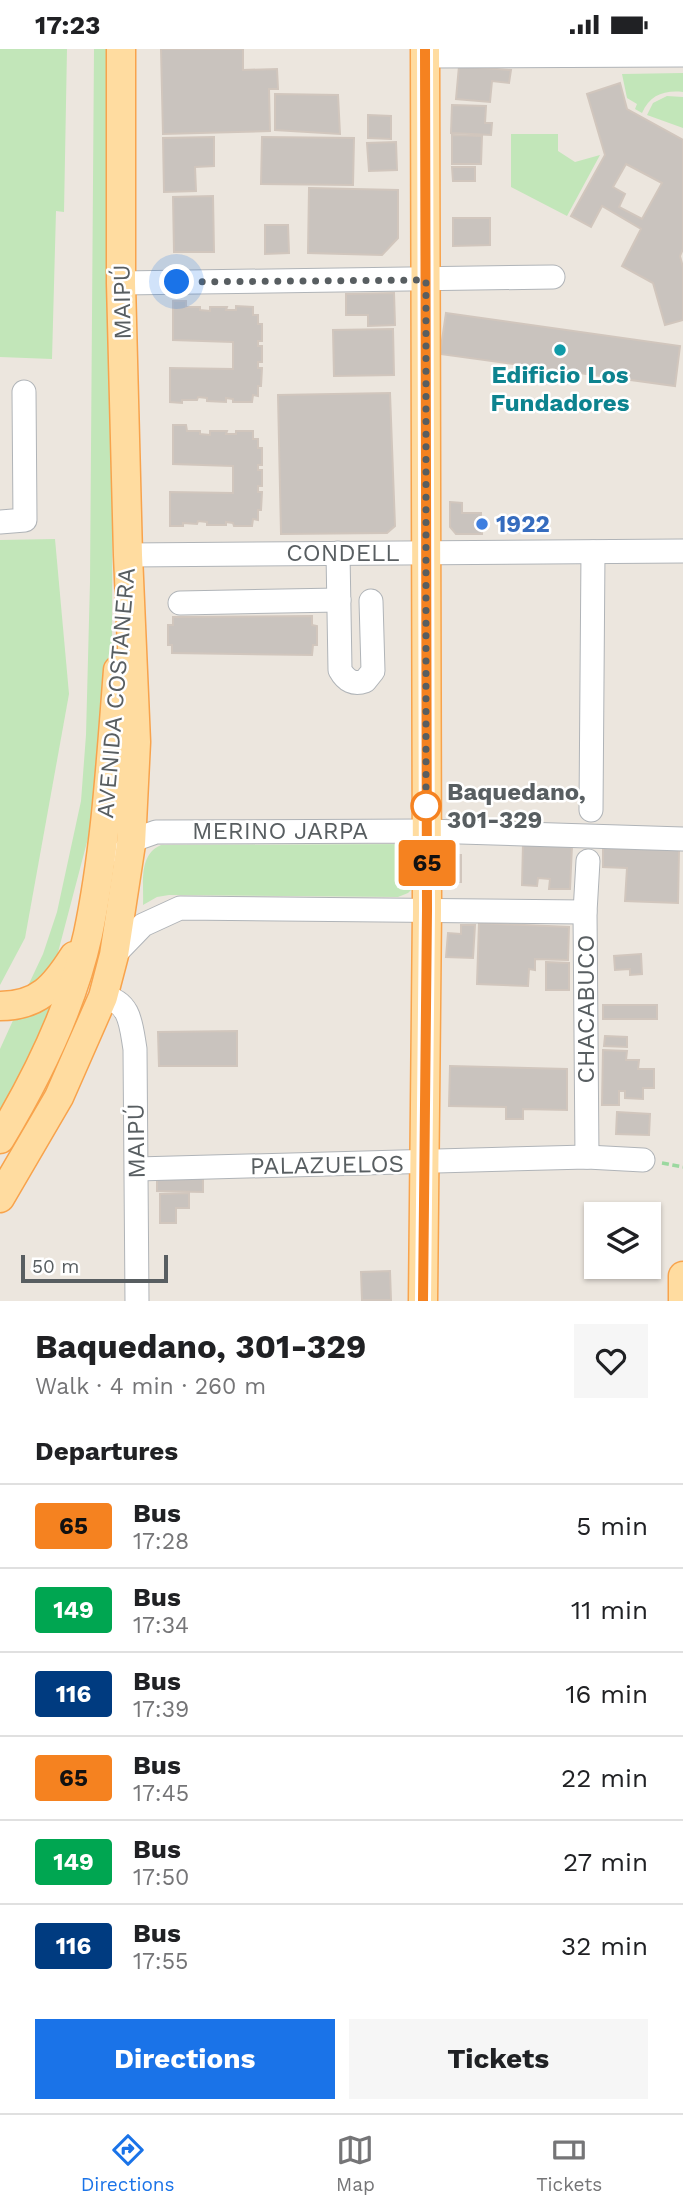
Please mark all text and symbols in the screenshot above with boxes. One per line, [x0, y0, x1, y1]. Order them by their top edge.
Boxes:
text: 17:23 [35, 10, 100, 40]
street label: MAIPÚ [107, 264, 137, 340]
your location [159, 264, 194, 299]
marker: Edificio Los Fundadores [552, 342, 568, 358]
place label: Edificio Los Fundadores [490, 361, 630, 417]
place label: 1922 [496, 510, 550, 538]
marker: 1922 [474, 516, 490, 532]
street label: CONDELL [286, 539, 400, 567]
street label: AVENIDA COSTANERA [91, 566, 141, 820]
place label: Baquedano, 301-329 [447, 778, 586, 834]
marker: Baquedano, 301-329 [411, 791, 441, 821]
street label: MERINO JARPA [192, 817, 368, 845]
line badge: 65 [396, 840, 458, 886]
text: 65 [413, 849, 441, 877]
street label: CHACABUCO [572, 935, 600, 1083]
street label: MAIPÚ [121, 1103, 151, 1179]
street label: PALAZUELOS [250, 1150, 404, 1180]
map controls [584, 1202, 661, 1279]
button: layers [584, 1202, 661, 1279]
scale bar [21, 1252, 168, 1284]
text: 50 m [32, 1255, 79, 1278]
button: heart [574, 1324, 648, 1398]
text: Baquedano, 301-329 [35, 1327, 366, 1366]
text: Walk · 4 min · 260 m [35, 1373, 266, 1400]
text: Departures [35, 1436, 178, 1466]
text: Bus [133, 1498, 181, 1528]
text: 5 min [576, 1511, 648, 1541]
text: 65 [59, 1512, 88, 1540]
text: 17:28 [133, 1528, 189, 1555]
text: Bus [133, 1582, 181, 1612]
text: 11 min [571, 1595, 648, 1625]
text: 149 [53, 1596, 94, 1624]
text: 17:34 [133, 1612, 189, 1639]
text: Bus [133, 1666, 181, 1696]
text: 16 min [565, 1679, 648, 1709]
text: 116 [56, 1680, 91, 1708]
text: 17:39 [133, 1696, 189, 1723]
text: Bus [133, 1750, 181, 1780]
text: 22 min [561, 1763, 648, 1793]
text: 65 [59, 1764, 88, 1792]
text: 17:45 [133, 1780, 189, 1807]
text: Bus [133, 1834, 181, 1864]
text: 27 min [563, 1847, 648, 1877]
text: 149 [53, 1848, 94, 1876]
text: 17:50 [133, 1864, 189, 1891]
text: Bus [133, 1918, 181, 1948]
text: 32 min [561, 1931, 648, 1961]
text: 116 [56, 1932, 91, 1960]
text: 17:55 [133, 1948, 188, 1975]
button: Directions [35, 2019, 335, 2099]
button: Tickets [349, 2019, 648, 2099]
tab: Directions [81, 2131, 175, 2196]
tab: Map [336, 2131, 375, 2196]
tab: Tickets [536, 2131, 602, 2196]

